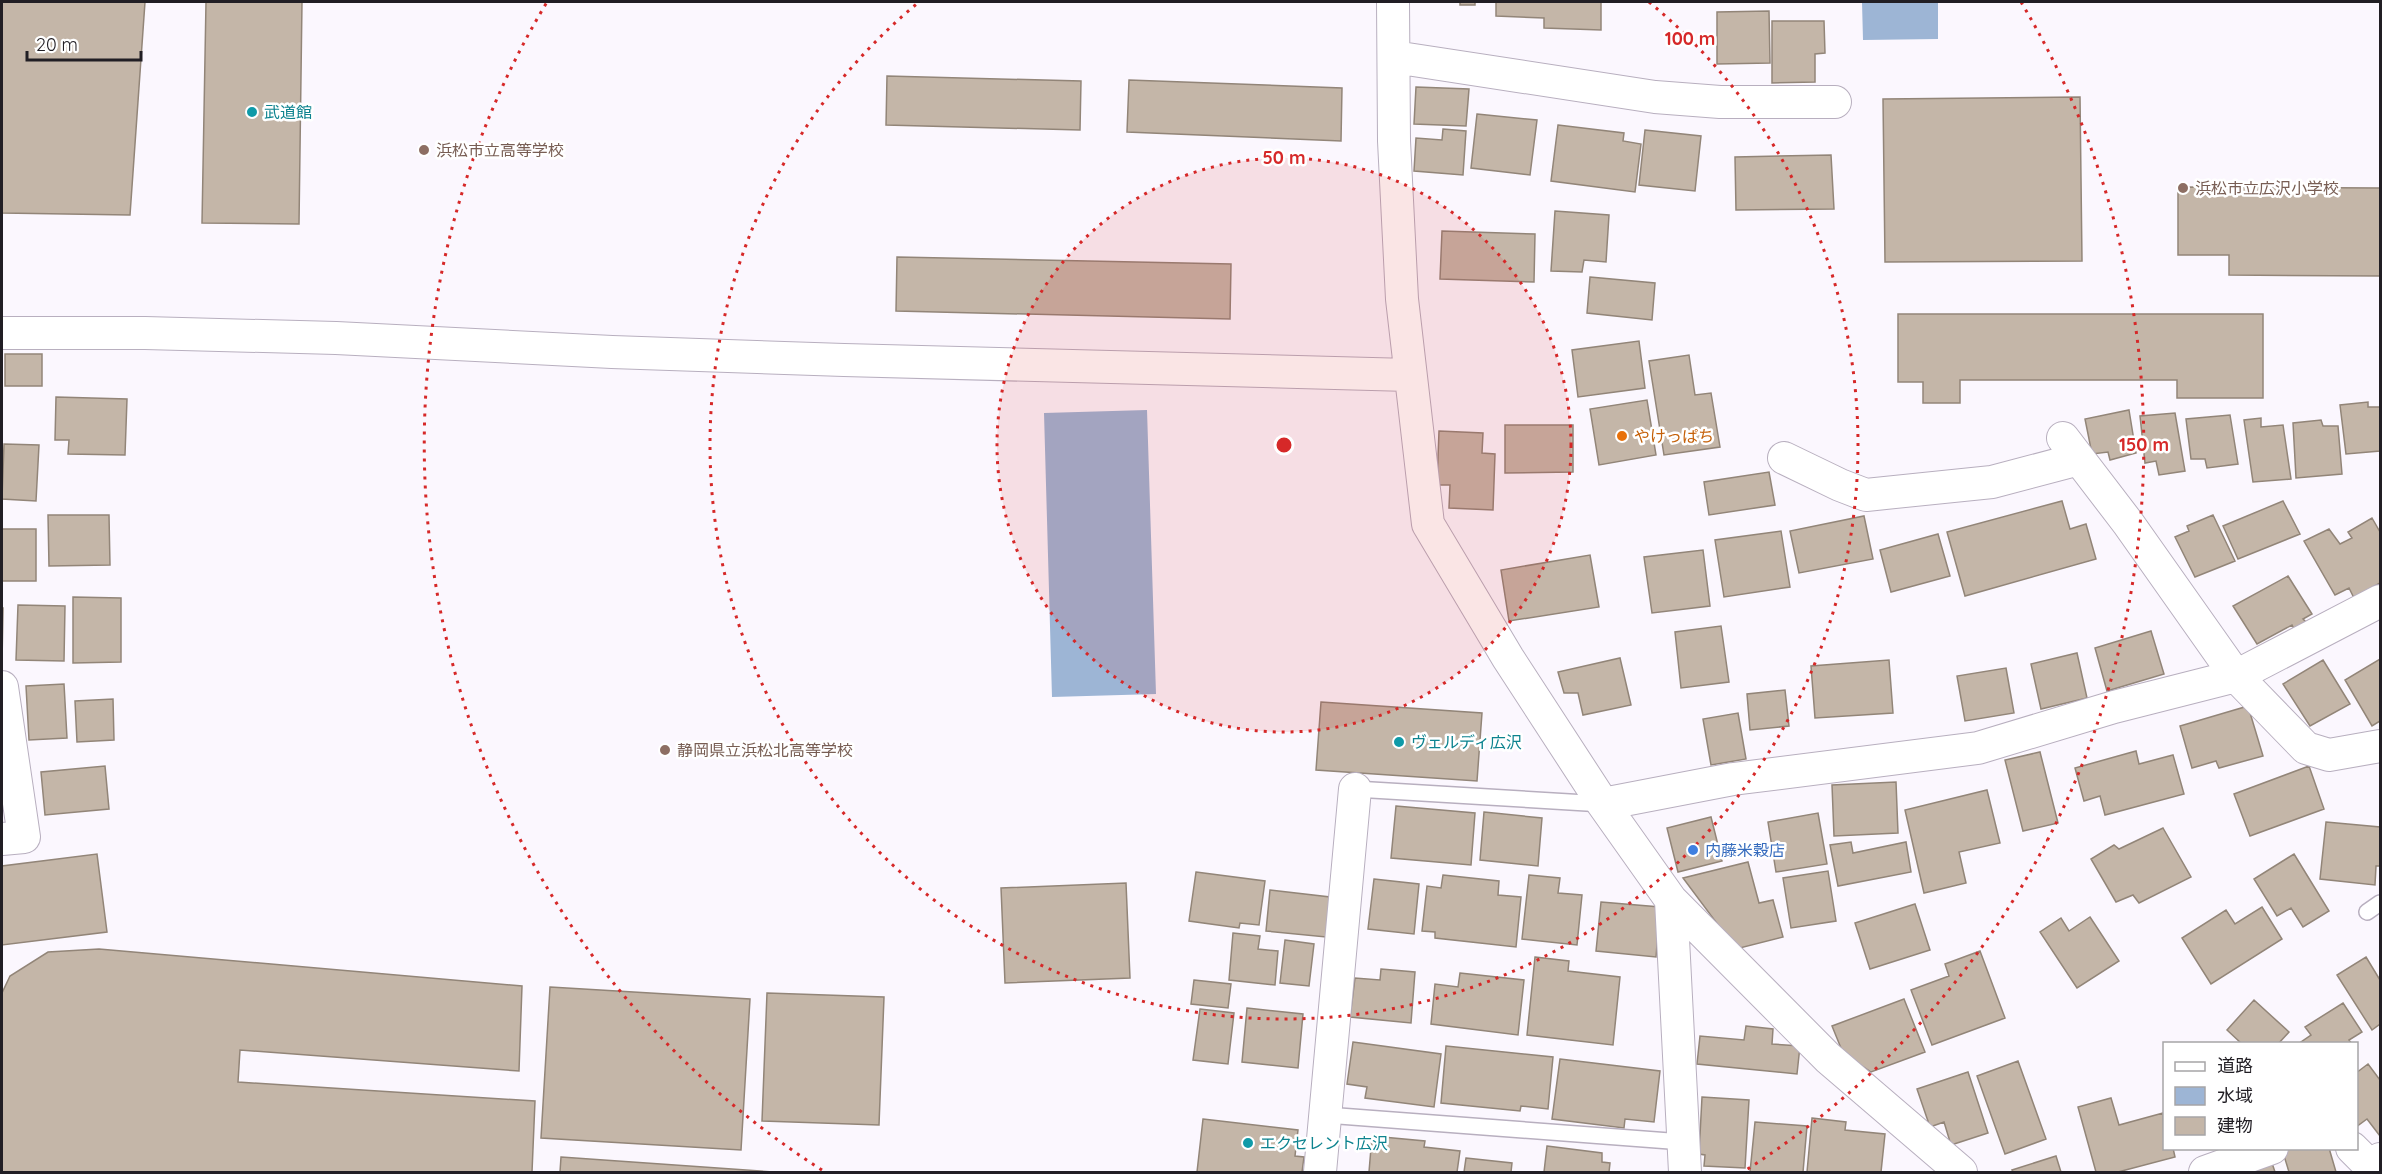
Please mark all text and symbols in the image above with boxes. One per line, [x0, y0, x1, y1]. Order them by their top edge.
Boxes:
scale bar [27, 24, 141, 62]
text: 100 m [1665, 27, 1715, 50]
text: 20 m [36, 33, 78, 56]
place label: 武道館 [264, 102, 312, 122]
marker: 武道館 [245, 105, 259, 119]
place label: 浜松市立高等学校 [436, 140, 564, 160]
marker: 浜松市立高等学校 [417, 143, 431, 157]
text: 50 m [1262, 146, 1306, 169]
place label: 浜松市立広沢小学校 [2195, 178, 2339, 198]
marker: 浜松市立広沢小学校 [2176, 181, 2190, 195]
place label: やけっぱち [1634, 426, 1714, 446]
marker: やけっぱち [1615, 429, 1629, 443]
text: 150 m [2119, 433, 2169, 456]
centre of rings [1274, 435, 1294, 455]
place label: ヴェルディ広沢 [1411, 732, 1522, 752]
marker: ヴェルディ広沢 [1392, 735, 1406, 749]
place label: 静岡県立浜松北高等学校 [677, 740, 853, 760]
marker: 静岡県立浜松北高等学校 [658, 743, 672, 757]
place label: 内藤米穀店 [1705, 840, 1785, 860]
marker: 内藤米穀店 [1686, 843, 1700, 857]
legend [2163, 1042, 2358, 1150]
text: 道路 [2217, 1054, 2253, 1077]
text: 水域 [2217, 1084, 2253, 1107]
text: 建物 [2217, 1114, 2253, 1137]
place label: エクセレント広沢 [1260, 1133, 1388, 1153]
marker: エクセレント広沢 [1241, 1136, 1255, 1150]

